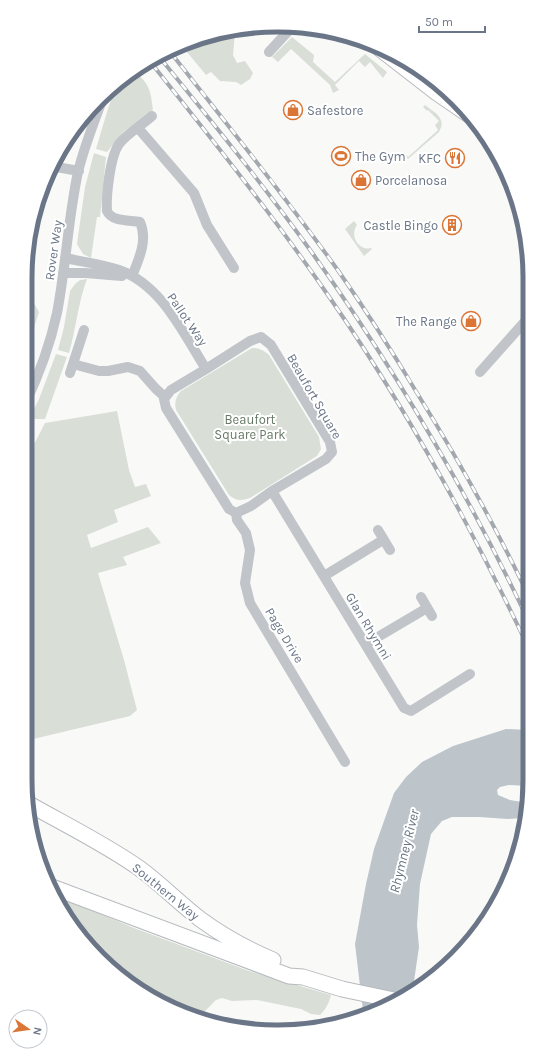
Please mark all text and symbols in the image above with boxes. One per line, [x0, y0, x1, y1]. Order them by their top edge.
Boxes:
scale bar [419, 8, 485, 34]
text: 50 m [425, 15, 453, 29]
shop icon: Safestore [282, 99, 304, 121]
place label: Safestore [307, 103, 364, 118]
sports icon: The Gym [330, 145, 352, 167]
restaurant icon: KFC [444, 147, 466, 169]
place label: The Gym [355, 149, 406, 164]
place label: KFC [418, 151, 441, 166]
shop icon: Porcelanosa [350, 169, 372, 191]
place label: Porcelanosa [375, 173, 447, 188]
building icon: Castle Bingo [441, 214, 463, 236]
place label: Castle Bingo [364, 218, 438, 233]
street label: Rover Way [42, 219, 65, 281]
street label: Pallot Way [164, 290, 211, 349]
shop icon: The Range [460, 310, 482, 332]
place label: The Range [396, 314, 457, 329]
street label: Beaufort Square [283, 351, 345, 442]
park label: Beaufort Square Park [214, 412, 286, 443]
street label: Glan Rhymni [343, 590, 395, 663]
street label: Page Drive [262, 605, 307, 666]
water label: Rhymney River [386, 806, 423, 895]
street label: Southern Way [129, 860, 202, 923]
north arrow [8, 1009, 48, 1049]
text: N [30, 1026, 44, 1036]

